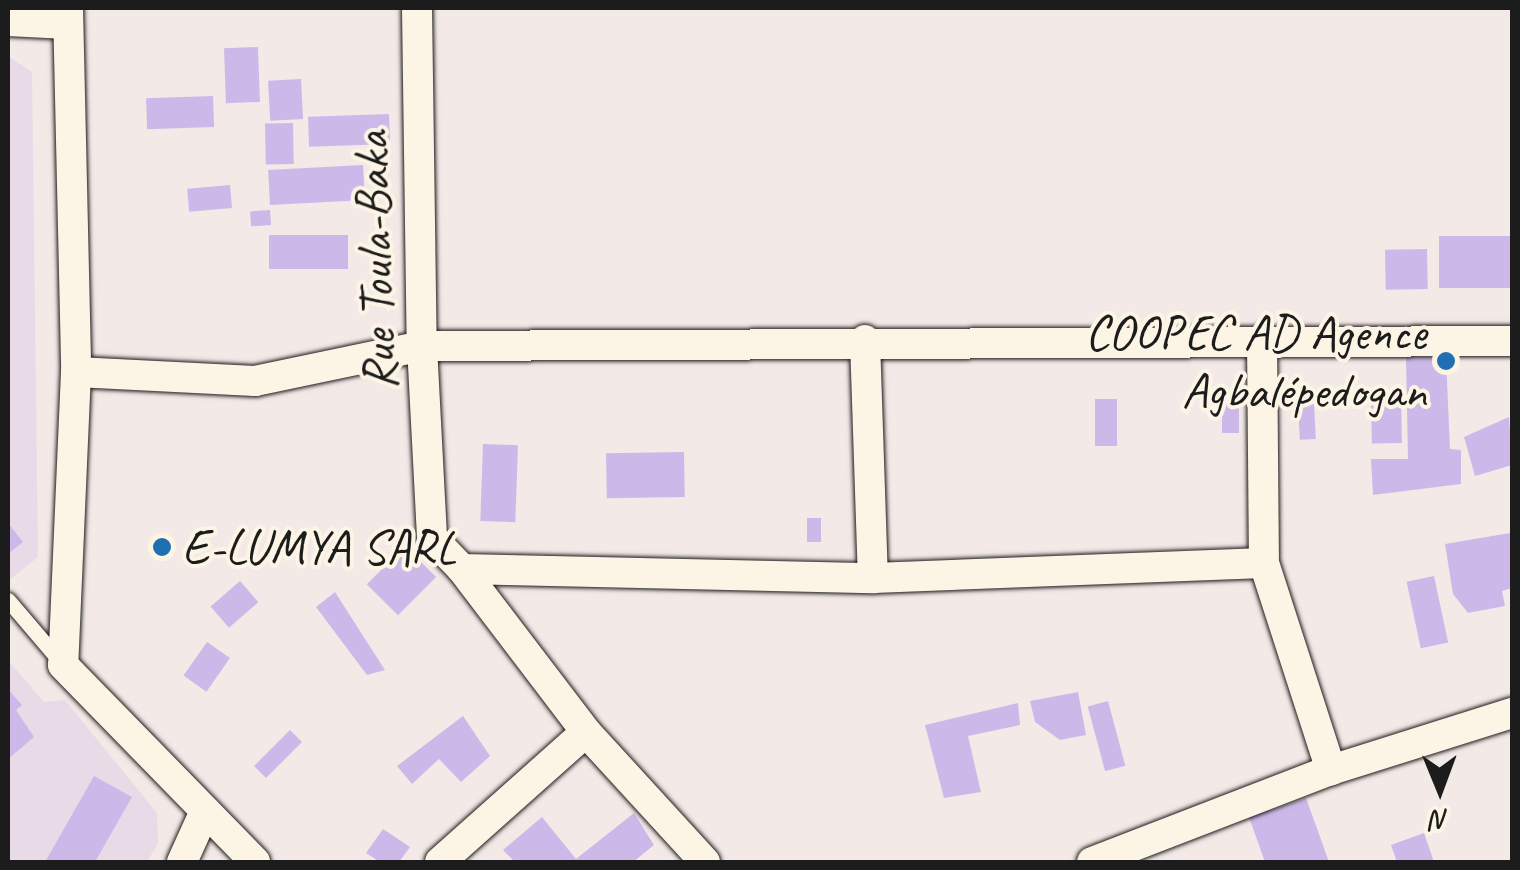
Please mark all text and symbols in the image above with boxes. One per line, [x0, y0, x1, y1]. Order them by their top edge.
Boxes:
street label: Rue Toula-Baka [341, 131, 409, 391]
place label: COOPEC AD Agence Agbalépedogan [1085, 302, 1426, 420]
marker: COOPEC AD Agence Agbalépedogan [1435, 350, 1457, 372]
place label: E-LUMYA SARL [182, 517, 457, 577]
marker: E-LUMYA SARL [151, 536, 173, 558]
north arrow [1390, 740, 1490, 840]
text: N [1432, 803, 1450, 838]

